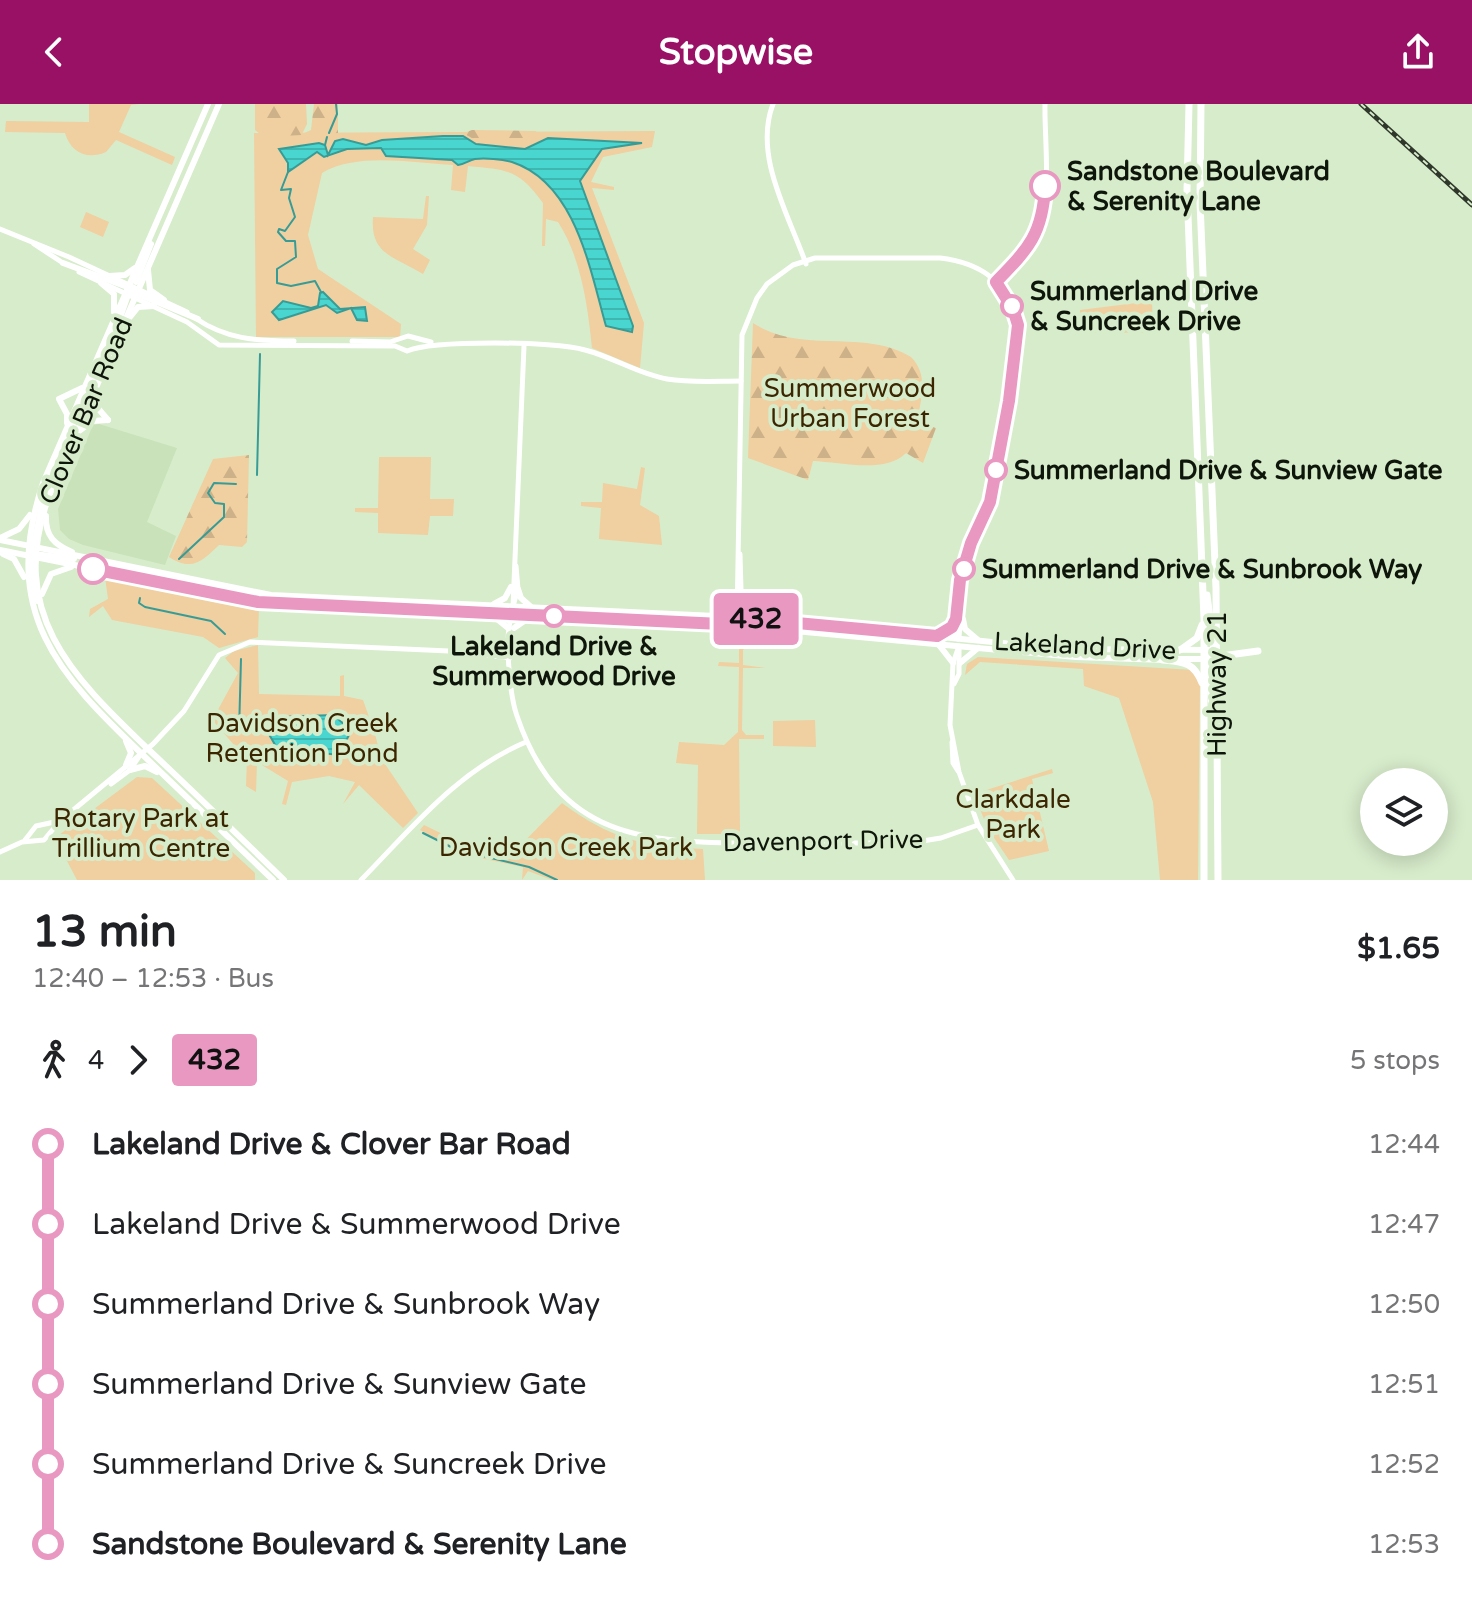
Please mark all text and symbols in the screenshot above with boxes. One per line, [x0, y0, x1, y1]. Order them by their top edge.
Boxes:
icon: back [32, 30, 76, 74]
icon: share [1396, 30, 1440, 74]
text: Stopwise [659, 31, 813, 74]
place label: Sandstone Boulevard & Serenity Lane [1067, 156, 1330, 217]
marker: Sandstone Boulevard & Serenity Lane [1030, 171, 1060, 201]
place label: Summerland Drive & Suncreek Drive [1030, 276, 1258, 337]
marker: Summerland Drive & Suncreek Drive [1001, 295, 1023, 317]
street label: Clover Bar Road [33, 313, 139, 509]
park label: Summerwood Urban Forest [764, 373, 936, 434]
place label: Summerland Drive & Sunview Gate [1014, 455, 1443, 486]
marker: Summerland Drive & Sunview Gate [985, 459, 1007, 481]
unlabelled marker [78, 554, 108, 584]
place label: Summerland Drive & Sunbrook Way [982, 554, 1422, 585]
marker: Summerland Drive & Sunbrook Way [953, 558, 975, 580]
line badge: 432 [710, 593, 802, 645]
text: 432 [730, 602, 782, 636]
marker: Lakeland Drive & Summerwood Drive [543, 605, 565, 627]
street label: Highway 21 [1202, 611, 1233, 757]
street label: Lakeland Drive [993, 626, 1177, 666]
place label: Lakeland Drive & Summerwood Drive [432, 631, 676, 692]
park label: Davidson Creek Retention Pond [205, 708, 399, 769]
map controls [1360, 768, 1448, 856]
button: layers [1360, 768, 1448, 856]
park label: Clarkdale Park [955, 784, 1071, 845]
park label: Rotary Park at Trillium Centre [52, 803, 230, 864]
street label: Davenport Drive [722, 824, 924, 858]
park label: Davidson Creek Park [439, 832, 693, 863]
text: 13 min [32, 906, 177, 959]
text: $1.65 [1357, 930, 1440, 967]
text: 12:40 – 12:53 · Bus [32, 963, 274, 994]
icon: walk [32, 1038, 76, 1082]
icon: forward [116, 1038, 160, 1082]
text: 432 [188, 1043, 241, 1077]
text: 4 [88, 1045, 104, 1076]
text: 5 stops [1350, 1045, 1440, 1076]
text: Lakeland Drive & Clover Bar Road [92, 1126, 571, 1163]
text: 12:44 [1368, 1129, 1440, 1160]
text: Lakeland Drive & Summerwood Drive [92, 1206, 621, 1243]
text: 12:47 [1368, 1209, 1440, 1240]
text: Summerland Drive & Sunbrook Way [92, 1286, 600, 1323]
text: 12:50 [1368, 1289, 1440, 1320]
text: Summerland Drive & Sunview Gate [92, 1366, 587, 1403]
text: 12:51 [1368, 1369, 1440, 1400]
text: Summerland Drive & Suncreek Drive [92, 1446, 607, 1483]
text: 12:52 [1368, 1449, 1440, 1480]
text: Sandstone Boulevard & Serenity Lane [92, 1526, 627, 1563]
text: 12:53 [1368, 1529, 1440, 1560]

